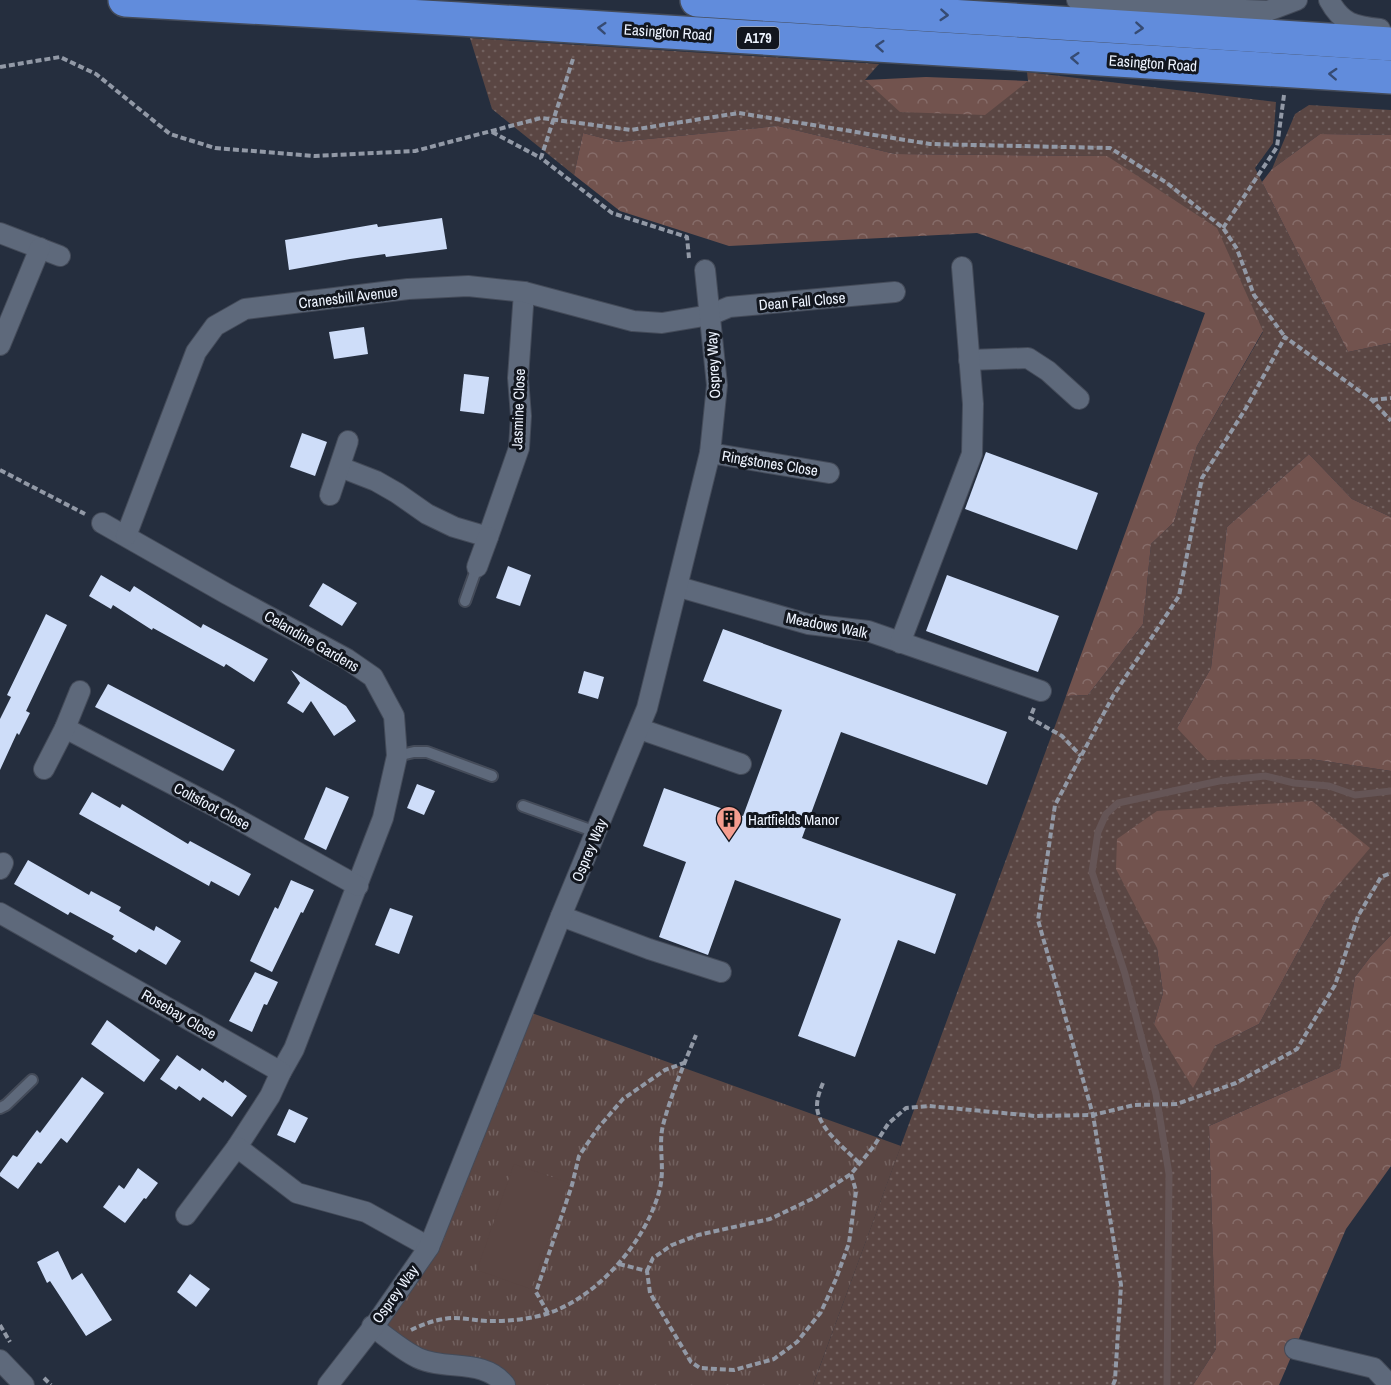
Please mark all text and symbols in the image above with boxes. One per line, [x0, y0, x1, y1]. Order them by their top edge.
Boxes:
one-way arrow [940, 9, 949, 22]
street label: Easington Road [623, 18, 713, 46]
one-way arrow [598, 21, 607, 34]
one-way arrow [1135, 21, 1144, 34]
road number: A179 [737, 27, 779, 49]
one-way arrow [876, 39, 885, 52]
street label: Easington Road [1108, 49, 1198, 77]
one-way arrow [1071, 52, 1080, 65]
one-way arrow [1328, 68, 1337, 81]
street label: Cranesbill Avenue [297, 280, 399, 313]
street label: Dean Fall Close [758, 287, 846, 315]
street label: Osprey Way [701, 330, 725, 399]
street label: Jasmine Close [506, 368, 530, 450]
street label: Ringstones Close [720, 445, 820, 481]
street label: Celandine Gardens [261, 605, 363, 677]
street label: Meadows Walk [784, 607, 871, 643]
street label: Coltsfoot Close [170, 777, 254, 835]
building icon: Hartfields Manor [714, 804, 744, 842]
place label: Hartfields Manor [748, 809, 839, 830]
street label: Osprey Way [566, 814, 612, 885]
street label: Rosebay Close [138, 984, 220, 1044]
street label: Osprey Way [367, 1260, 424, 1327]

